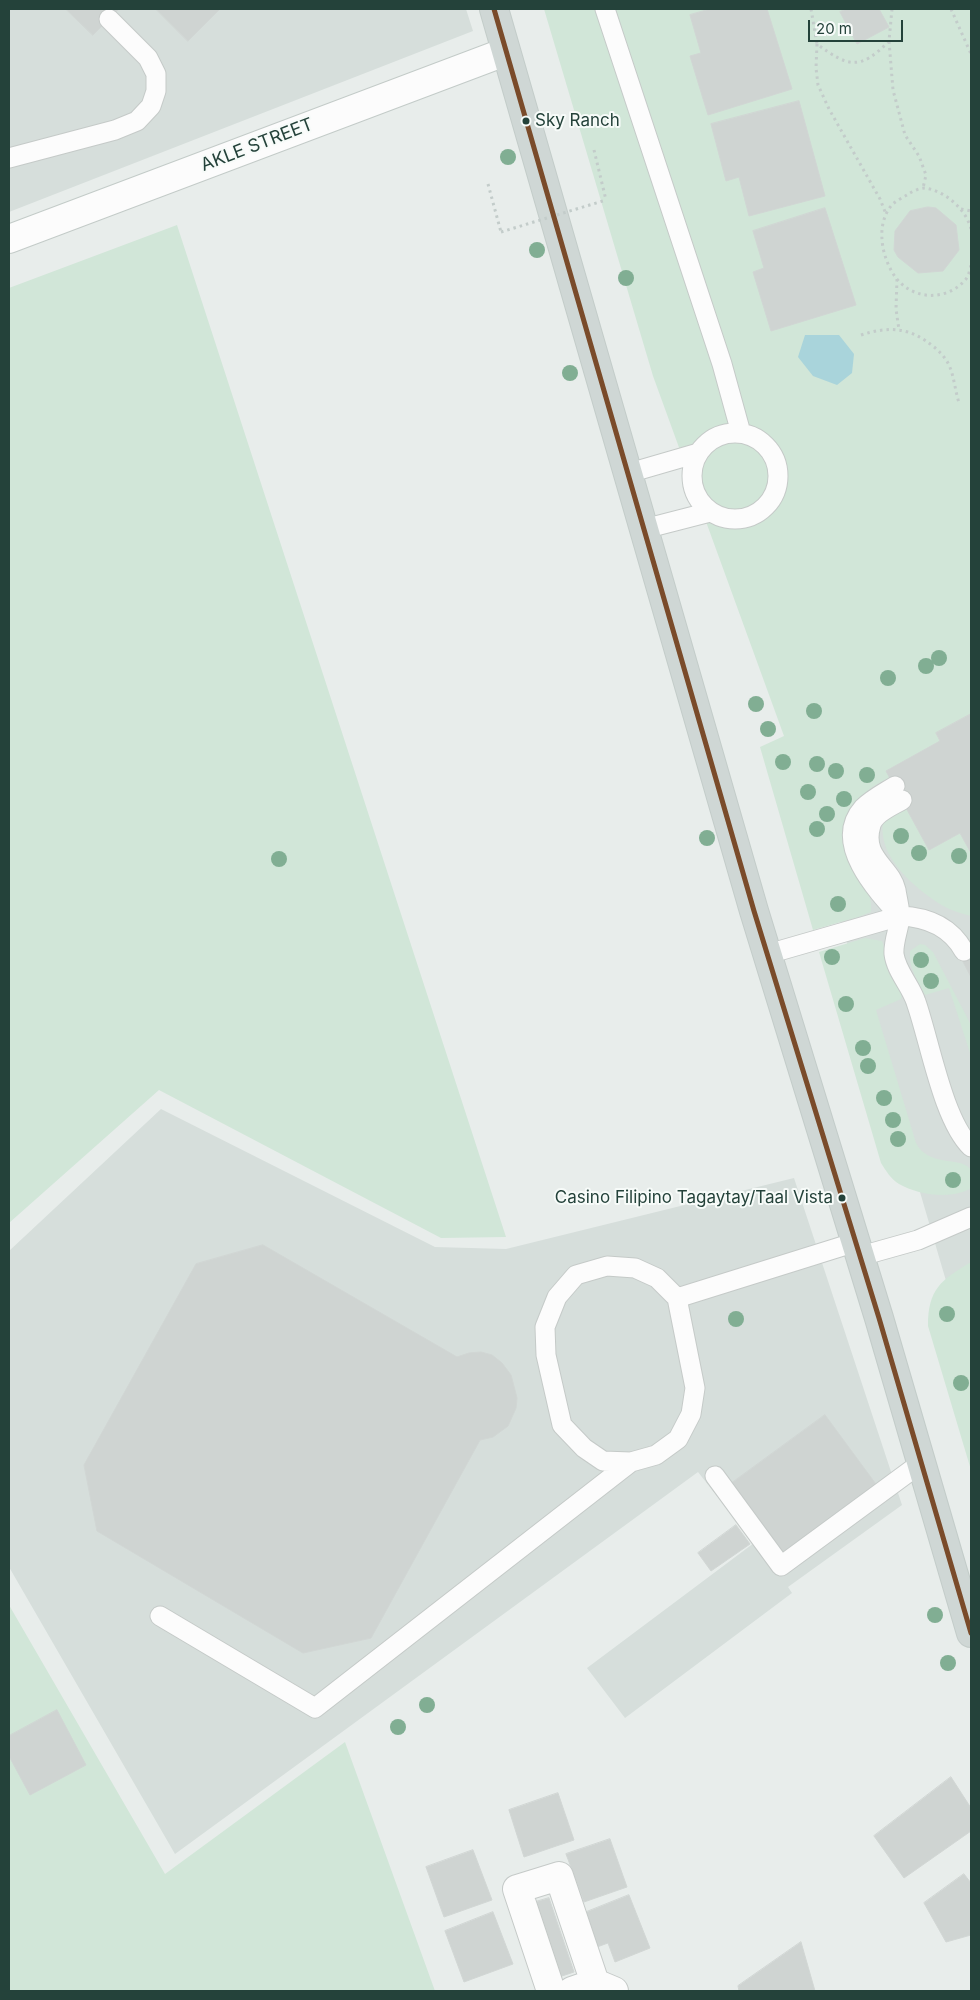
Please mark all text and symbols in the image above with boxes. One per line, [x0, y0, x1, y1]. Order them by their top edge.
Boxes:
scale bar [810, 10, 905, 42]
text: 20 m [816, 19, 852, 38]
place label: Sky Ranch [535, 111, 620, 131]
street label: AKLE STREET [198, 114, 316, 176]
marker: Sky Ranch [521, 116, 531, 126]
place label: Casino Filipino Tagaytay/Taal Vista [555, 1188, 833, 1208]
marker: Casino Filipino Tagaytay/Taal Vista [837, 1193, 847, 1203]

